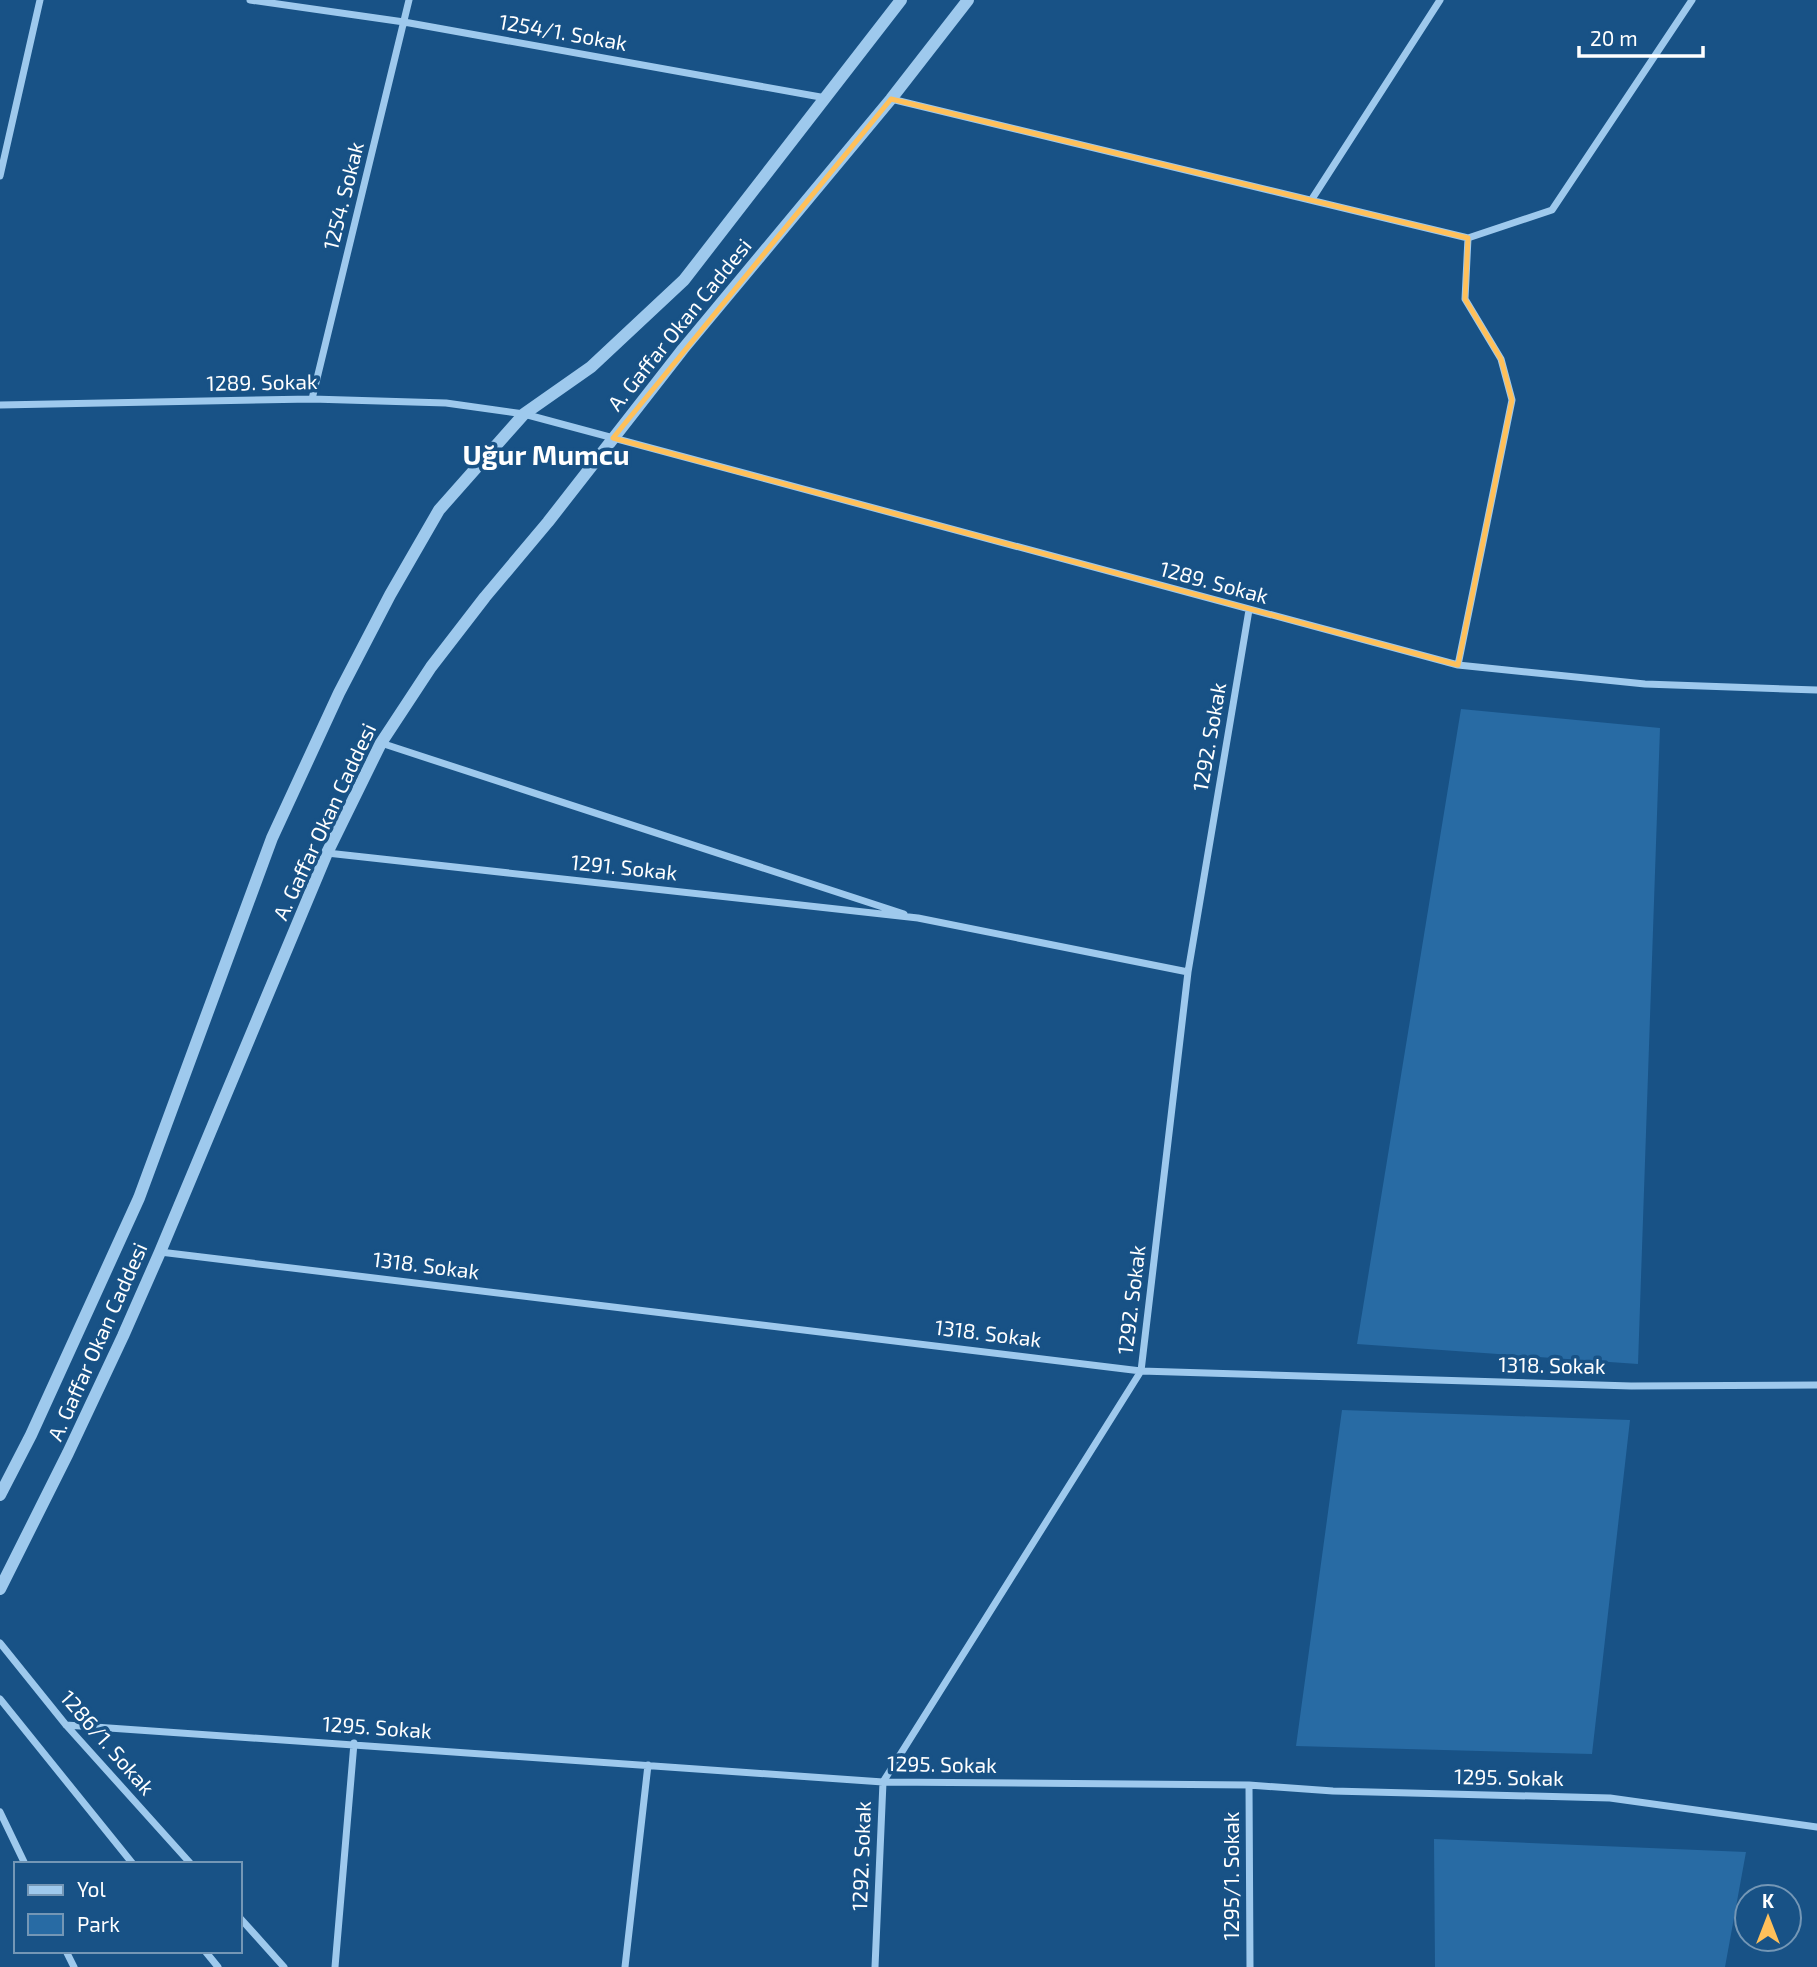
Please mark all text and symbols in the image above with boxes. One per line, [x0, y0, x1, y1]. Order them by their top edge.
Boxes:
street label: 1254/1. Sokak [497, 8, 630, 55]
scale bar [1579, 14, 1703, 58]
text: 20 m [1590, 25, 1638, 50]
street label: 1254. Sokak [317, 139, 368, 252]
street label: A. Gaffar Okan Caddesi [602, 233, 756, 415]
street label: 1289. Sokak [206, 368, 318, 395]
district label: Uğur Mumcu [462, 437, 630, 471]
street label: 1289. Sokak [1158, 555, 1272, 608]
street label: 1292. Sokak [1187, 680, 1230, 793]
street label: A. Gaffar Okan Caddesi [267, 719, 380, 924]
street label: 1291. Sokak [570, 849, 679, 885]
street label: A. Gaffar Okan Caddesi [42, 1238, 152, 1444]
street label: 1292. Sokak [1111, 1243, 1150, 1356]
street label: 1318. Sokak [371, 1246, 481, 1283]
street label: 1318. Sokak [933, 1314, 1043, 1351]
street label: 1318. Sokak [1498, 1351, 1606, 1378]
street label: 1286/1. Sokak [56, 1685, 160, 1800]
street label: 1295. Sokak [322, 1710, 433, 1743]
street label: 1295. Sokak [887, 1750, 997, 1777]
street label: 1295. Sokak [1454, 1763, 1564, 1790]
street label: 1292. Sokak [846, 1800, 875, 1911]
street label: 1295/1. Sokak [1218, 1811, 1243, 1940]
legend [14, 1862, 242, 1953]
text: Yol [77, 1876, 106, 1901]
north arrow [1733, 1883, 1803, 1953]
text: K [1762, 1889, 1774, 1912]
text: Park [77, 1911, 120, 1936]

